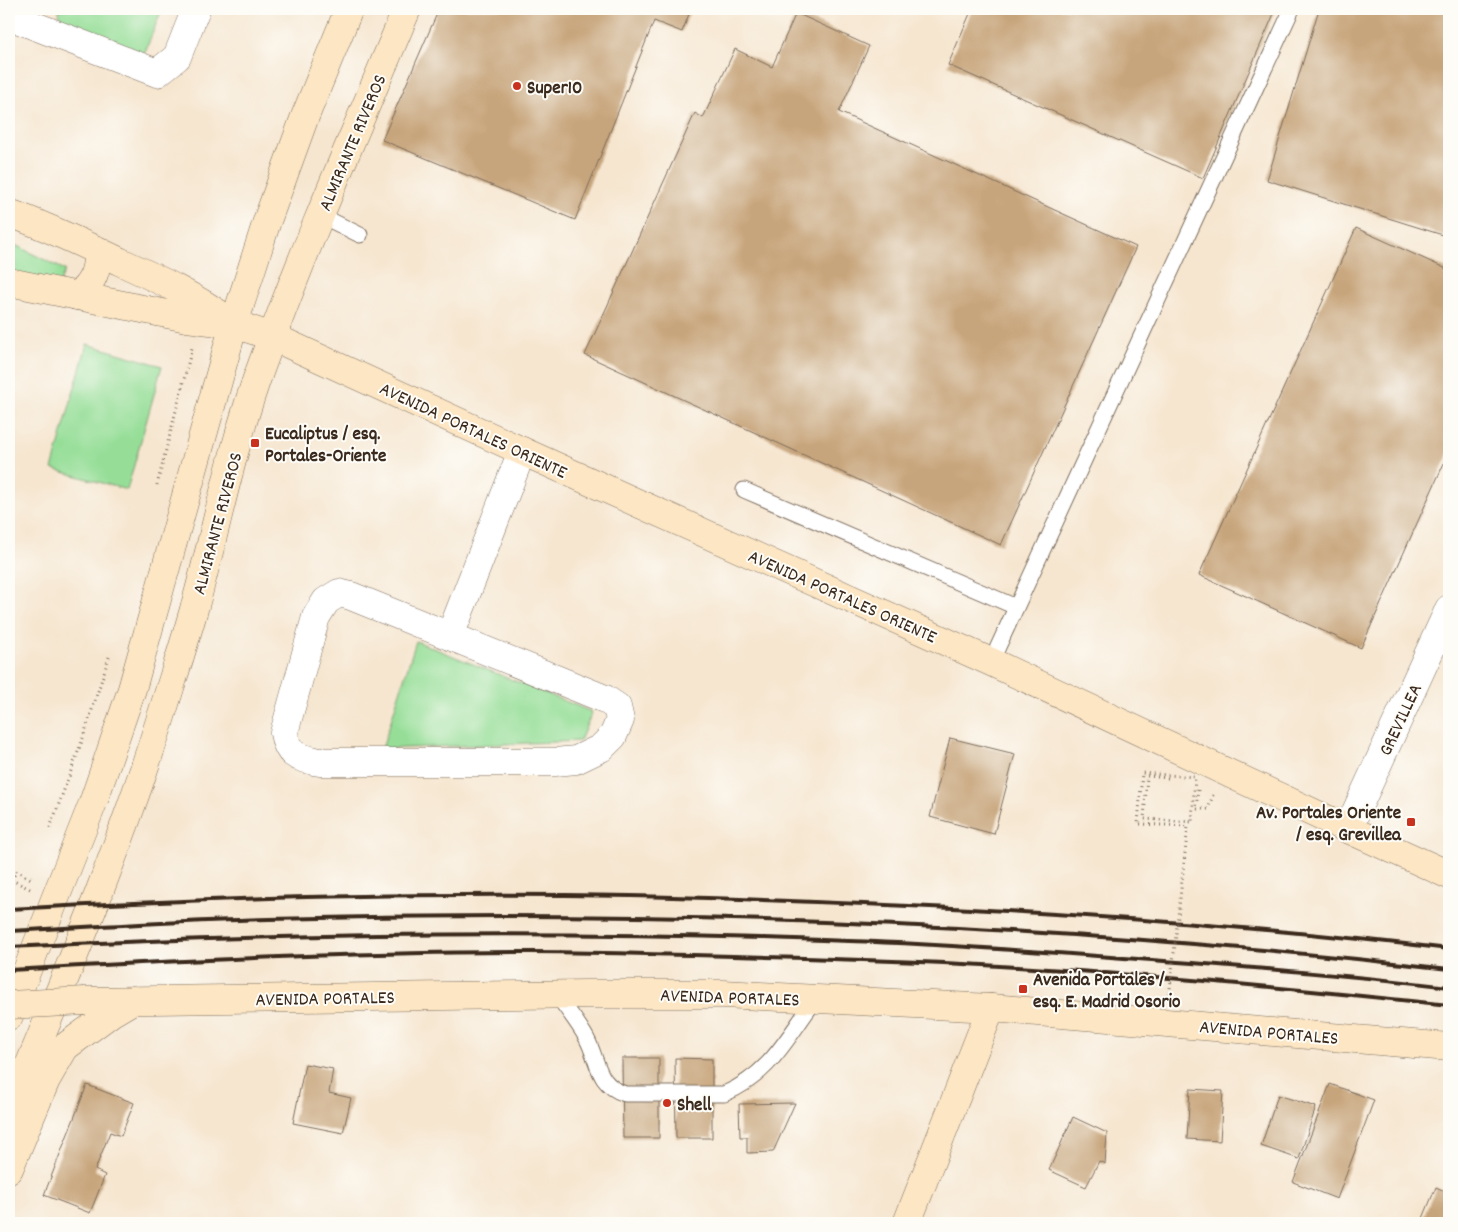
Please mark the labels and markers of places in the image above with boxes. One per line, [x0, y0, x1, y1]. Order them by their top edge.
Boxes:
place label: Super10 [527, 76, 582, 103]
marker: Super10 [511, 80, 523, 92]
place label: Eucaliptus / esq. Portales-Oriente [265, 422, 386, 471]
marker: Eucaliptus / esq. Portales-Oriente [249, 437, 261, 449]
place label: Av. Portales Oriente / esq. Grevillea [1256, 801, 1402, 850]
marker: Av. Portales Oriente / esq. Grevillea [1405, 816, 1417, 828]
place label: Avenida Portales / esq. E. Madrid Osorio [1033, 968, 1181, 1017]
marker: Avenida Portales / esq. E. Madrid Osorio [1017, 983, 1029, 995]
place label: Shell [677, 1093, 712, 1120]
marker: Shell [661, 1097, 673, 1109]

